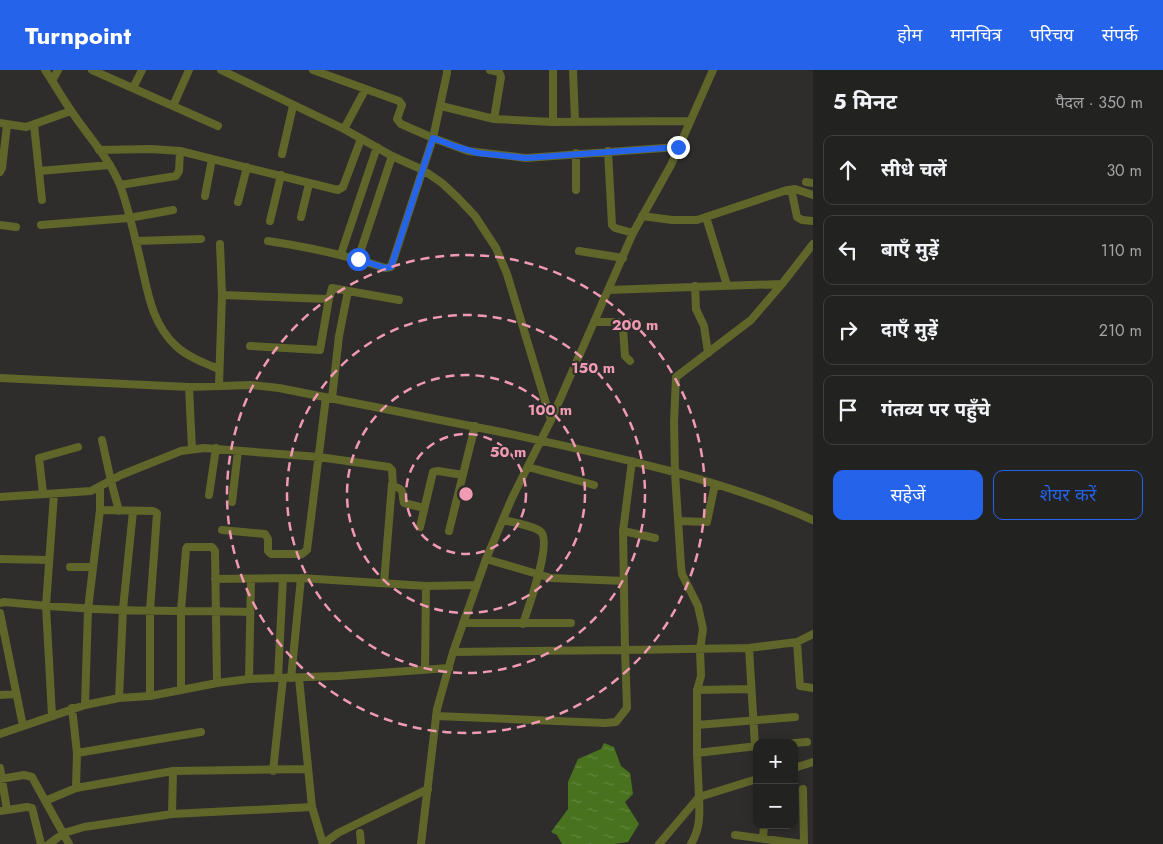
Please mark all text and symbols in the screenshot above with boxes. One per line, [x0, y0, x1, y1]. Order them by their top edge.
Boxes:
text: Turnpoint [25, 18, 131, 53]
text: होम [897, 22, 922, 48]
text: मानचित्र [950, 22, 1002, 48]
text: परिचय [1030, 22, 1074, 48]
text: संपर्क [1102, 22, 1138, 48]
text: 5 मिनट [833, 87, 897, 117]
text: पैदल · 350 m [1056, 91, 1143, 114]
route end [667, 136, 690, 159]
icon: ahead [834, 156, 862, 184]
text: सीधे चलें [881, 156, 947, 183]
text: 30 m [1106, 159, 1142, 182]
icon: left [834, 236, 862, 264]
text: बाएँ मुड़ें [881, 236, 939, 263]
text: 110 m [1101, 239, 1142, 262]
route start [347, 248, 370, 271]
text: 200 m [612, 314, 658, 336]
icon: right [834, 316, 862, 344]
text: दाएँ मुड़ें [881, 316, 938, 343]
text: 210 m [1099, 319, 1142, 342]
text: 150 m [571, 357, 615, 379]
icon: arrive [834, 396, 862, 424]
text: गंतव्य पर पहुँचे [881, 396, 990, 423]
text: 100 m [528, 399, 572, 421]
text: 50 m [490, 441, 526, 463]
button: सहेजें [833, 470, 983, 520]
button: शेयर करें [993, 470, 1143, 520]
centre of rings [457, 485, 475, 503]
map controls [753, 739, 798, 829]
button: + [753, 739, 798, 784]
button: − [753, 784, 798, 829]

